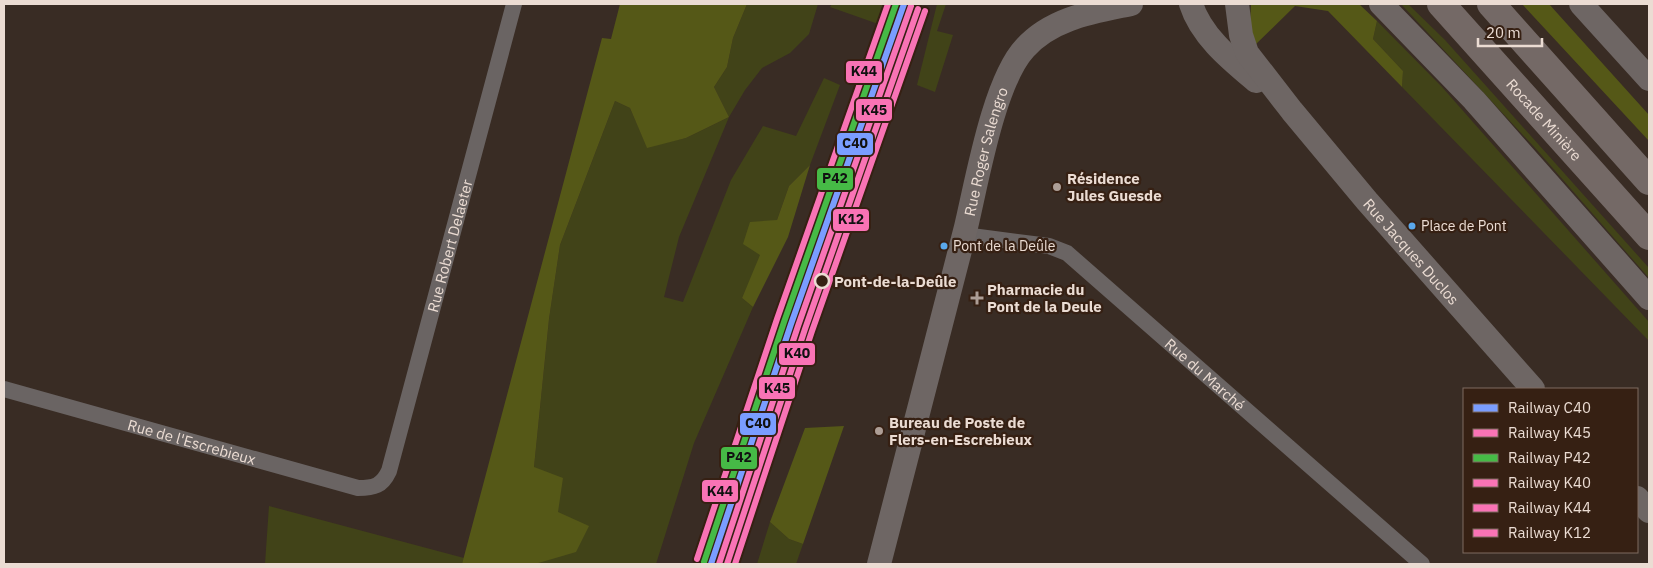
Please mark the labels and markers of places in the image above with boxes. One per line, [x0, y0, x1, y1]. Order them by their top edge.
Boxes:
place label: Résidence Jules Guesde [1067, 169, 1162, 205]
marker: Résidence Jules Guesde [1051, 181, 1063, 193]
place label: Place de Pont [1421, 217, 1507, 235]
marker: Place de Pont [1407, 221, 1417, 231]
place label: Pont de la Deûle [953, 237, 1056, 255]
marker: Pont de la Deûle [939, 241, 949, 251]
place label: Pont-de-la-Deûle [834, 272, 956, 291]
marker: Pont-de-la-Deûle [814, 273, 830, 289]
place label: Pharmacie du Pont de la Deule [987, 280, 1102, 316]
marker: Pharmacie du Pont de la Deule [971, 292, 983, 304]
place label: Bureau de Poste de Flers-en-Escrebieux [889, 413, 1033, 449]
marker: Bureau de Poste de Flers-en-Escrebieux [873, 425, 885, 437]

